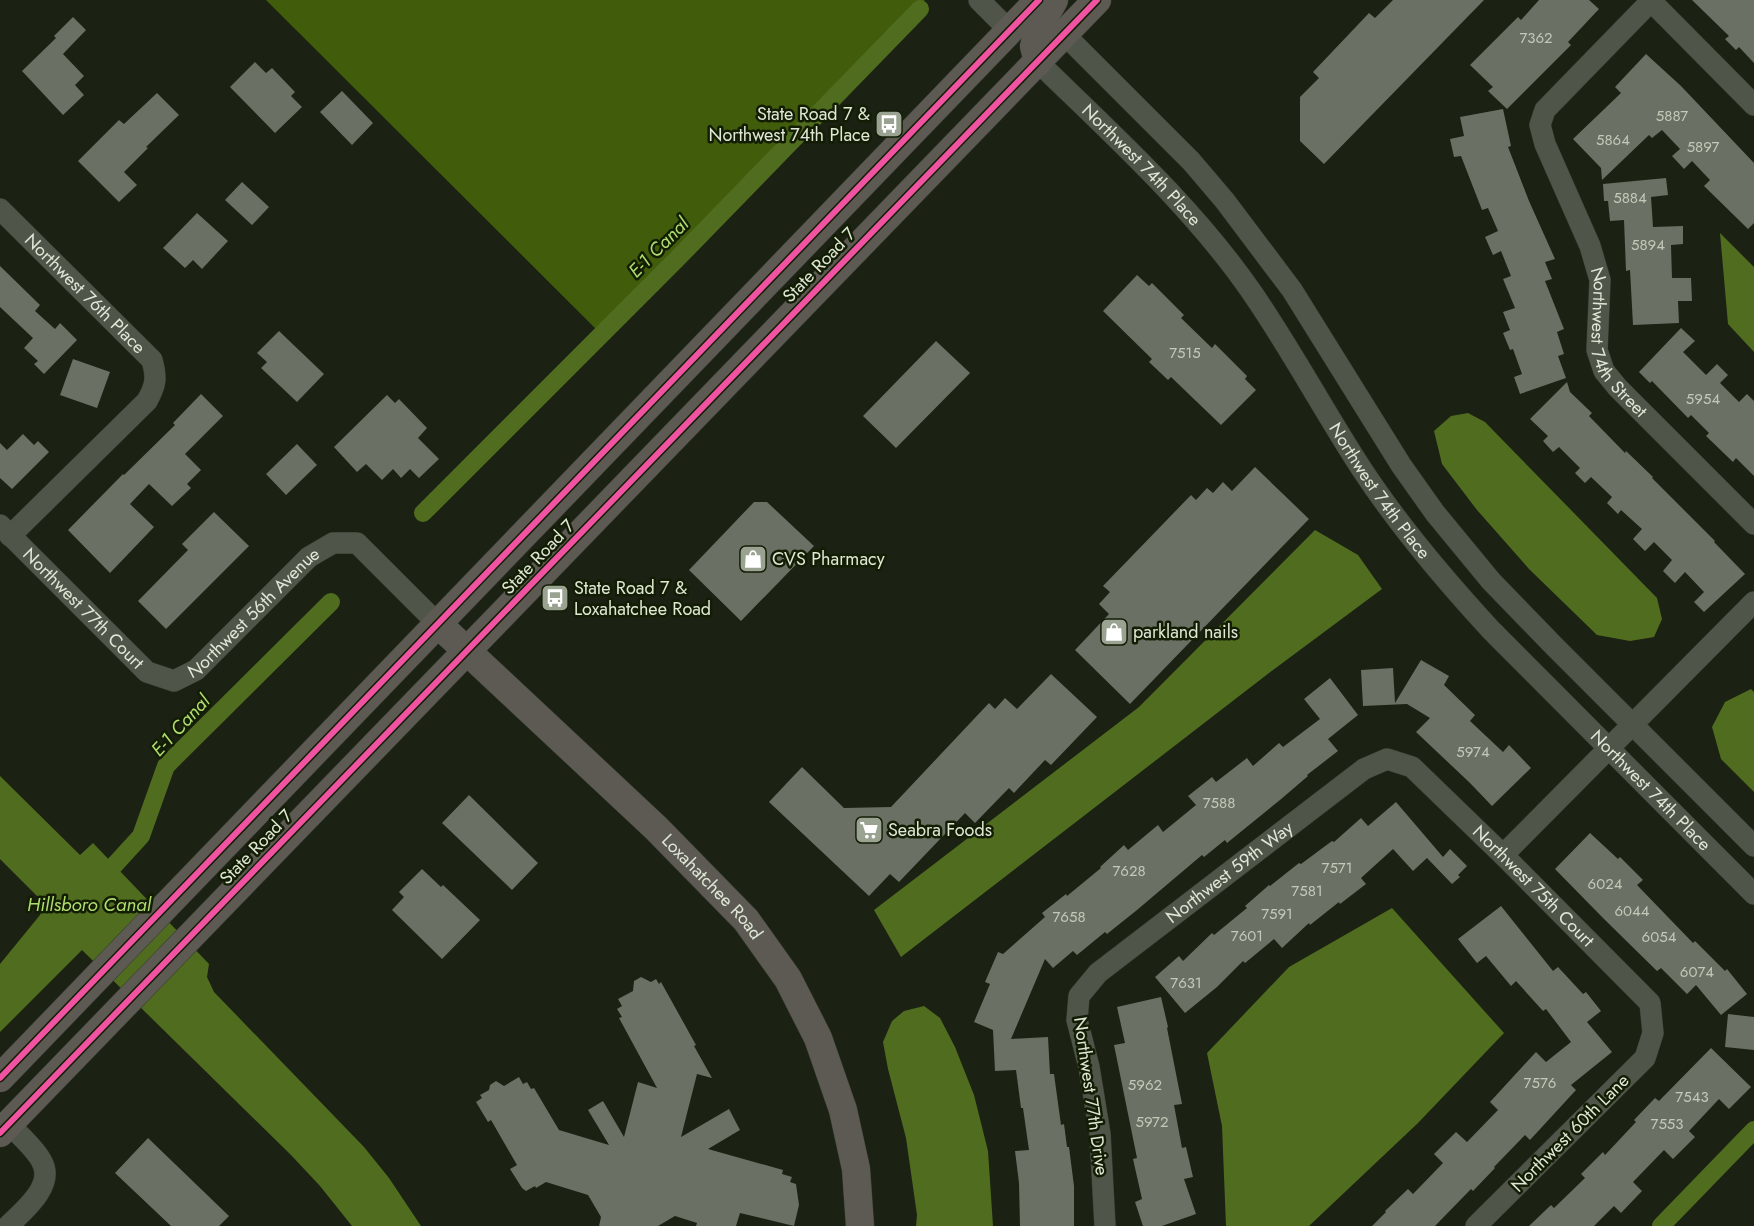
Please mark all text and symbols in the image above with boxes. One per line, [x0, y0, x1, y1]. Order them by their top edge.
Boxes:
house number: 7362 [1519, 27, 1553, 49]
street label: Northwest 74th Place [1076, 98, 1207, 232]
place label: State Road 7 & Northwest 74th Place [709, 101, 870, 148]
house number: 5887 [1656, 105, 1688, 127]
bus stop icon: State Road 7 & Northwest 74th Place [874, 109, 904, 139]
house number: 5864 [1596, 129, 1630, 151]
house number: 5897 [1687, 136, 1719, 158]
house number: 5884 [1613, 187, 1647, 209]
water label: E-1 Canal [622, 211, 695, 284]
street label: State Road 7 [776, 221, 862, 308]
street label: Northwest 76th Place [19, 227, 152, 360]
house number: 5894 [1631, 234, 1665, 256]
street label: Northwest 74th Street [1584, 264, 1654, 424]
house number: 7515 [1169, 342, 1201, 364]
house number: 5954 [1686, 388, 1720, 410]
street label: Northwest 74th Place [1323, 418, 1437, 565]
street label: State Road 7 [495, 513, 581, 600]
street label: Northwest 56th Avenue [183, 541, 324, 685]
street label: Northwest 77th Court [17, 542, 150, 675]
shop icon: CVS Pharmacy [738, 544, 768, 574]
place label: CVS Pharmacy [772, 546, 885, 572]
place label: State Road 7 & Loxahatchee Road [574, 575, 711, 622]
bus stop icon: State Road 7 & Loxahatchee Road [540, 583, 570, 613]
shop icon: parkland nails [1099, 617, 1129, 647]
place label: parkland nails [1133, 619, 1238, 645]
water label: E-1 Canal [145, 688, 217, 762]
street label: Northwest 74th Place [1585, 724, 1717, 857]
house number: 5974 [1456, 741, 1490, 763]
house number: 7588 [1203, 792, 1235, 814]
street label: State Road 7 [213, 803, 299, 890]
supermarket icon: Seabra Foods [854, 815, 884, 845]
street label: Northwest 59th Way [1160, 815, 1299, 929]
place label: Seabra Foods [888, 817, 992, 843]
street label: Northwest 75th Court [1467, 819, 1601, 953]
street label: Loxahatchee Road [656, 828, 769, 945]
house number: 7571 [1322, 857, 1352, 879]
house number: 7628 [1112, 860, 1146, 882]
house number: 6024 [1588, 873, 1623, 895]
house number: 7581 [1291, 880, 1323, 902]
water label: Hillsboro Canal [27, 891, 152, 918]
house number: 6044 [1614, 900, 1650, 922]
house number: 7591 [1261, 903, 1293, 925]
house number: 7658 [1052, 906, 1086, 928]
house number: 7601 [1231, 925, 1263, 947]
house number: 6054 [1642, 926, 1677, 948]
house number: 6074 [1680, 961, 1714, 983]
house number: 7631 [1170, 972, 1202, 994]
street label: Northwest 77th Drive [1067, 1015, 1115, 1177]
street label: Northwest 60th Lane [1505, 1068, 1635, 1198]
house number: 7576 [1524, 1072, 1556, 1094]
house number: 5962 [1128, 1074, 1162, 1096]
house number: 7543 [1675, 1086, 1709, 1108]
house number: 5972 [1135, 1111, 1169, 1133]
house number: 7553 [1651, 1113, 1684, 1135]

